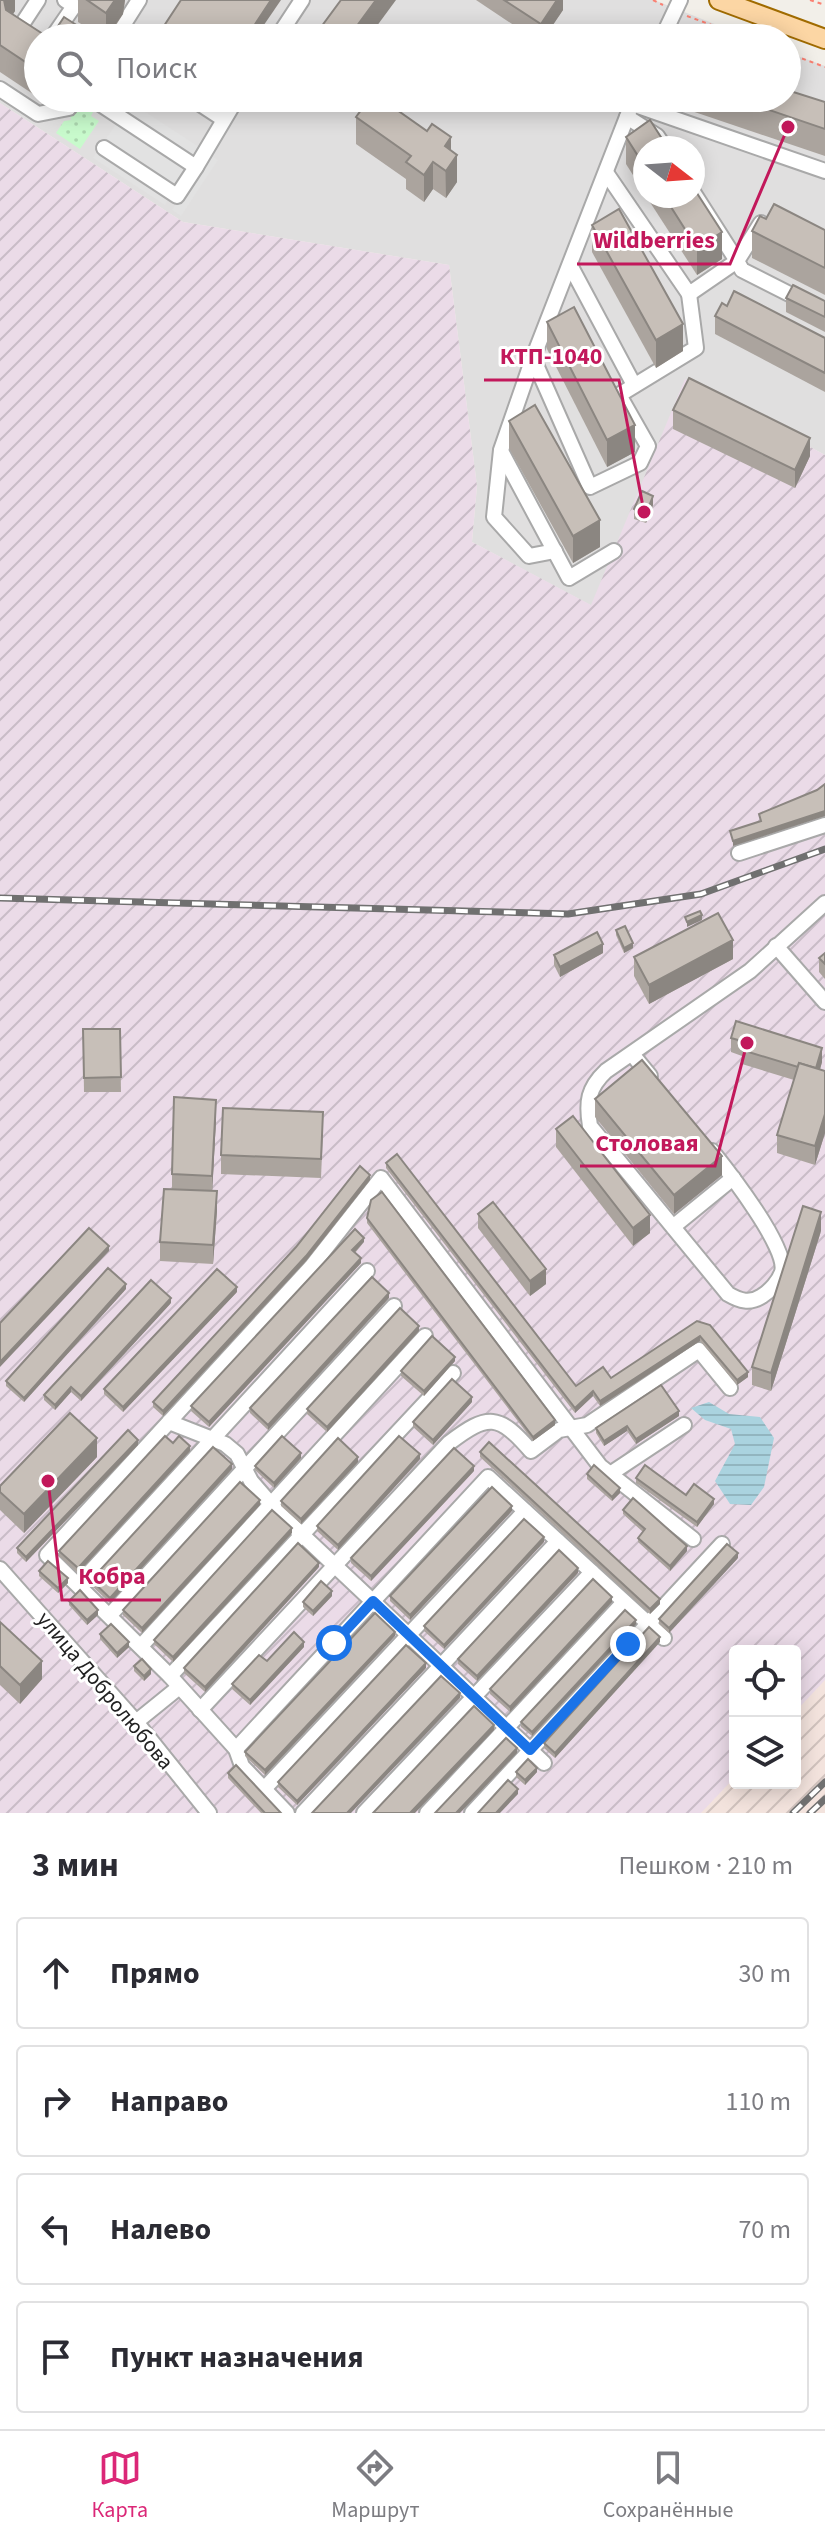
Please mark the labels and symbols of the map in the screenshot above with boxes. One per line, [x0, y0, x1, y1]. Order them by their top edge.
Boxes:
north arrow [633, 136, 705, 208]
callout: Wildberries [577, 216, 730, 264]
text: Wildberries [593, 223, 715, 258]
callout: КТП-1040 [484, 332, 619, 380]
text: КТП-1040 [500, 339, 602, 374]
callout: Столовая [580, 1118, 715, 1166]
text: Столовая [595, 1126, 699, 1161]
callout: Кобра [62, 1552, 161, 1600]
text: Кобра [78, 1559, 146, 1594]
street label: улица Добролюбова [29, 1604, 181, 1777]
route start [316, 1625, 352, 1661]
route end [610, 1626, 646, 1662]

